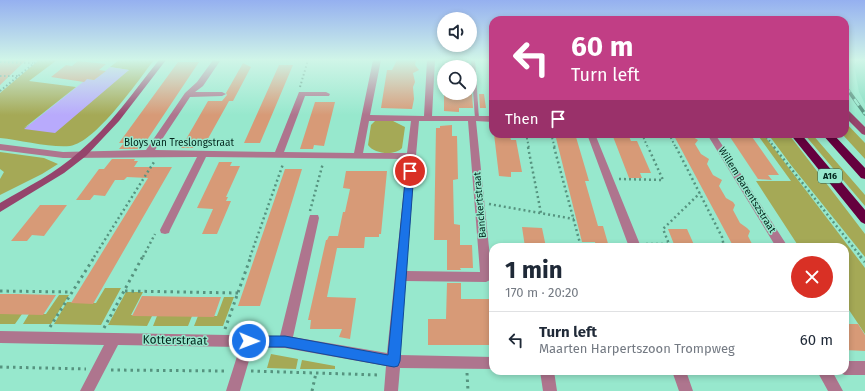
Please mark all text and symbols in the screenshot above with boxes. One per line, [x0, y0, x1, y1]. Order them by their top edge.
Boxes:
map controls [437, 12, 477, 100]
button: sound [437, 12, 477, 52]
text: 60 m [571, 30, 633, 63]
icon: left [505, 32, 557, 84]
button: search [437, 60, 477, 100]
text: Turn left [571, 64, 640, 86]
icon: arrive [547, 108, 569, 130]
text: Then [505, 110, 539, 128]
street label: Bloys van Treslongstraat [124, 137, 234, 149]
street label: Willem Barentszstraat [716, 145, 778, 235]
pin [393, 154, 427, 188]
icon: arrive [399, 160, 421, 182]
road number: A16 [818, 169, 842, 183]
street label: Banckertstraat [471, 171, 489, 239]
text: 1 min [505, 256, 563, 284]
button: close [791, 256, 833, 298]
text: 170 m · 20:20 [505, 285, 579, 300]
position arrow [228, 320, 270, 362]
text: Turn left [539, 323, 597, 341]
icon: left [505, 329, 527, 351]
text: 60 m [800, 331, 833, 349]
street label: Kotterstraat [142, 332, 208, 348]
text: Maarten Harpertszoon Trompweg [539, 341, 735, 356]

